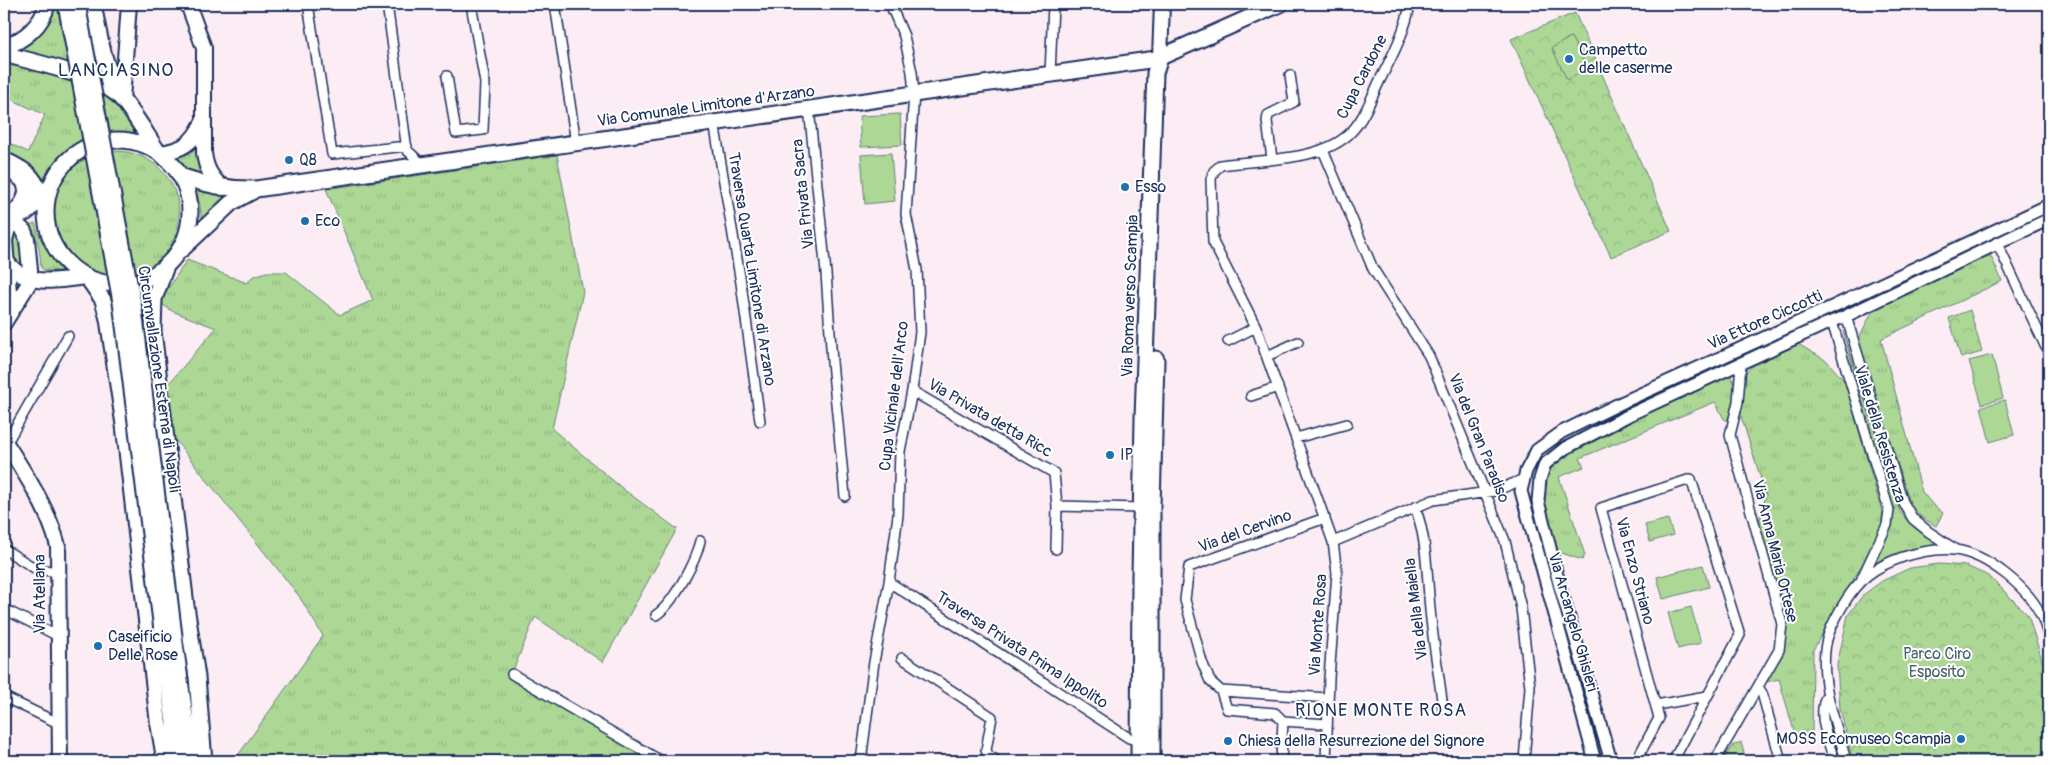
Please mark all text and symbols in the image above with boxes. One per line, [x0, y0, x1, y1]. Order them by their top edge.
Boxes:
street label: Cupa Cardone [1332, 31, 1392, 123]
place label: Campetto delle caserme [1579, 40, 1672, 78]
marker: Campetto delle caserme [1563, 53, 1575, 65]
district label: LANCIASINO [58, 58, 174, 82]
street label: Via Comunale Limitone d'Arzano [596, 81, 816, 131]
street label: Via Privata Sacra [787, 138, 819, 250]
place label: Q8 [299, 150, 317, 170]
street label: Traversa Quarta Limitone di Arzano [724, 151, 780, 388]
marker: Q8 [283, 154, 295, 166]
place label: Esso [1135, 177, 1167, 197]
marker: Esso [1119, 181, 1131, 193]
place label: Eco [315, 211, 340, 231]
street label: Via Roma verso Scampia [1117, 214, 1143, 378]
marker: Eco [299, 215, 311, 227]
street label: Circumvallazione Esterna di Napoli [133, 264, 185, 494]
street label: Via Ettore Ciccotti [1705, 286, 1825, 354]
street label: Cupa Vicinale dell'Arco [875, 320, 913, 472]
street label: Viale della Resistenza [1850, 363, 1910, 505]
street label: Via del Gran Paradiso [1444, 370, 1514, 506]
street label: Via Privata detta Ricc [924, 374, 1056, 462]
place label: IP [1120, 445, 1134, 465]
marker: IP [1104, 449, 1116, 461]
street label: Via Anna Maria Ortese [1748, 478, 1802, 625]
street label: Via del Cervino [1196, 505, 1295, 557]
street label: Via Enzo Striano [1611, 515, 1659, 627]
street label: Via Arcangelo Ghisleri [1544, 550, 1602, 694]
street label: Via Atellana [30, 554, 50, 634]
street label: Via della Maiella [1400, 557, 1432, 661]
street label: Via Monte Rosa [1304, 573, 1332, 677]
street label: Traversa Privata Prima Ippolito [932, 587, 1112, 713]
place label: Caseificio Delle Rose [108, 627, 178, 665]
marker: Caseificio Delle Rose [92, 640, 104, 652]
park label: Parco Ciro Esposito [1903, 644, 1972, 682]
district label: RIONE MONTE ROSA [1295, 699, 1467, 722]
place label: MOSS Ecomuseo Scampia [1776, 729, 1951, 749]
place label: Chiesa della Resurrezione del Signore [1238, 731, 1485, 751]
marker: MOSS Ecomuseo Scampia [1955, 733, 1967, 745]
marker: Chiesa della Resurrezione del Signore [1222, 735, 1234, 747]

